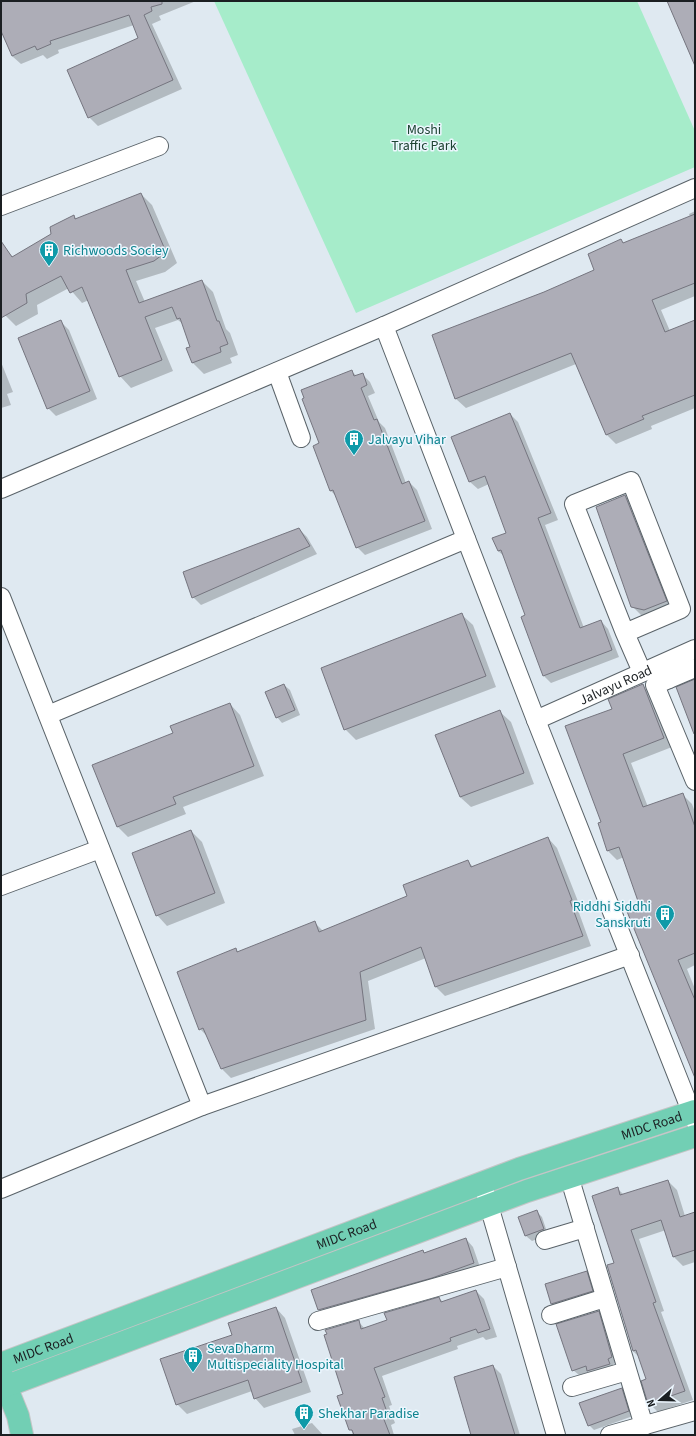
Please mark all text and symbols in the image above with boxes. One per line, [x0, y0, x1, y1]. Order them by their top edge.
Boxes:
park label: Moshi Traffic Park [391, 120, 457, 156]
building icon: Richwoods Sociey [38, 239, 60, 267]
place label: Richwoods Sociey [63, 241, 169, 261]
building icon: Jalvayu Vihar [343, 428, 365, 456]
place label: Jalvayu Vihar [368, 430, 446, 450]
street label: Jalvayu Road [576, 660, 655, 710]
place label: Riddhi Siddhi Sanskruti [573, 897, 651, 933]
building icon: Riddhi Siddhi Sanskruti [654, 903, 676, 931]
street label: MIDC Road [619, 1107, 685, 1146]
street label: MIDC Road [314, 1214, 380, 1255]
street label: MIDC Road [10, 1329, 77, 1370]
place label: SevaDharm Multispeciality Hospital [207, 1339, 344, 1375]
building icon: SevaDharm Multispeciality Hospital [182, 1345, 204, 1373]
north arrow [640, 1380, 680, 1420]
text: N [643, 1397, 659, 1409]
building icon: Shekhar Paradise [293, 1402, 315, 1430]
place label: Shekhar Paradise [318, 1404, 419, 1424]

